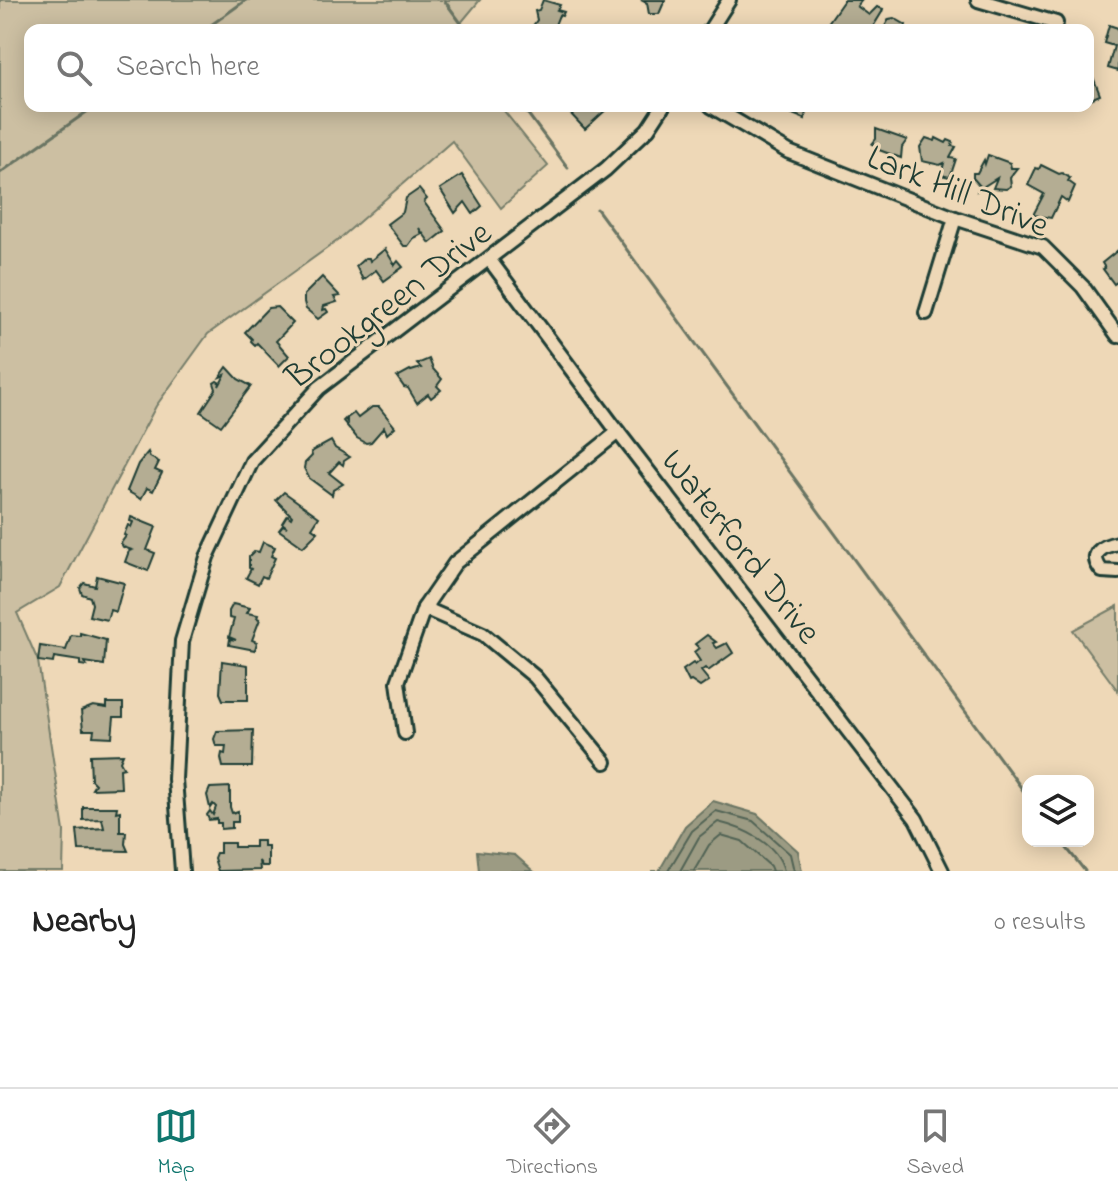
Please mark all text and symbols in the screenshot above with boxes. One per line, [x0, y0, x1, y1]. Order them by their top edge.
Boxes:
search box [24, 24, 1094, 112]
icon: search [52, 46, 96, 90]
text: Search here [116, 46, 260, 90]
street label: Lark Hill Drive [858, 133, 1057, 254]
street label: Brookgreen Drive [275, 208, 505, 405]
street label: Waterford Drive [646, 439, 833, 658]
map controls [1022, 775, 1094, 847]
button: layers [1022, 775, 1094, 847]
text: Nearby [32, 898, 136, 948]
text: 0 results [994, 904, 1086, 942]
tab: Map [154, 1104, 198, 1184]
tab: Directions [507, 1104, 598, 1184]
tab: Saved [906, 1104, 964, 1184]

